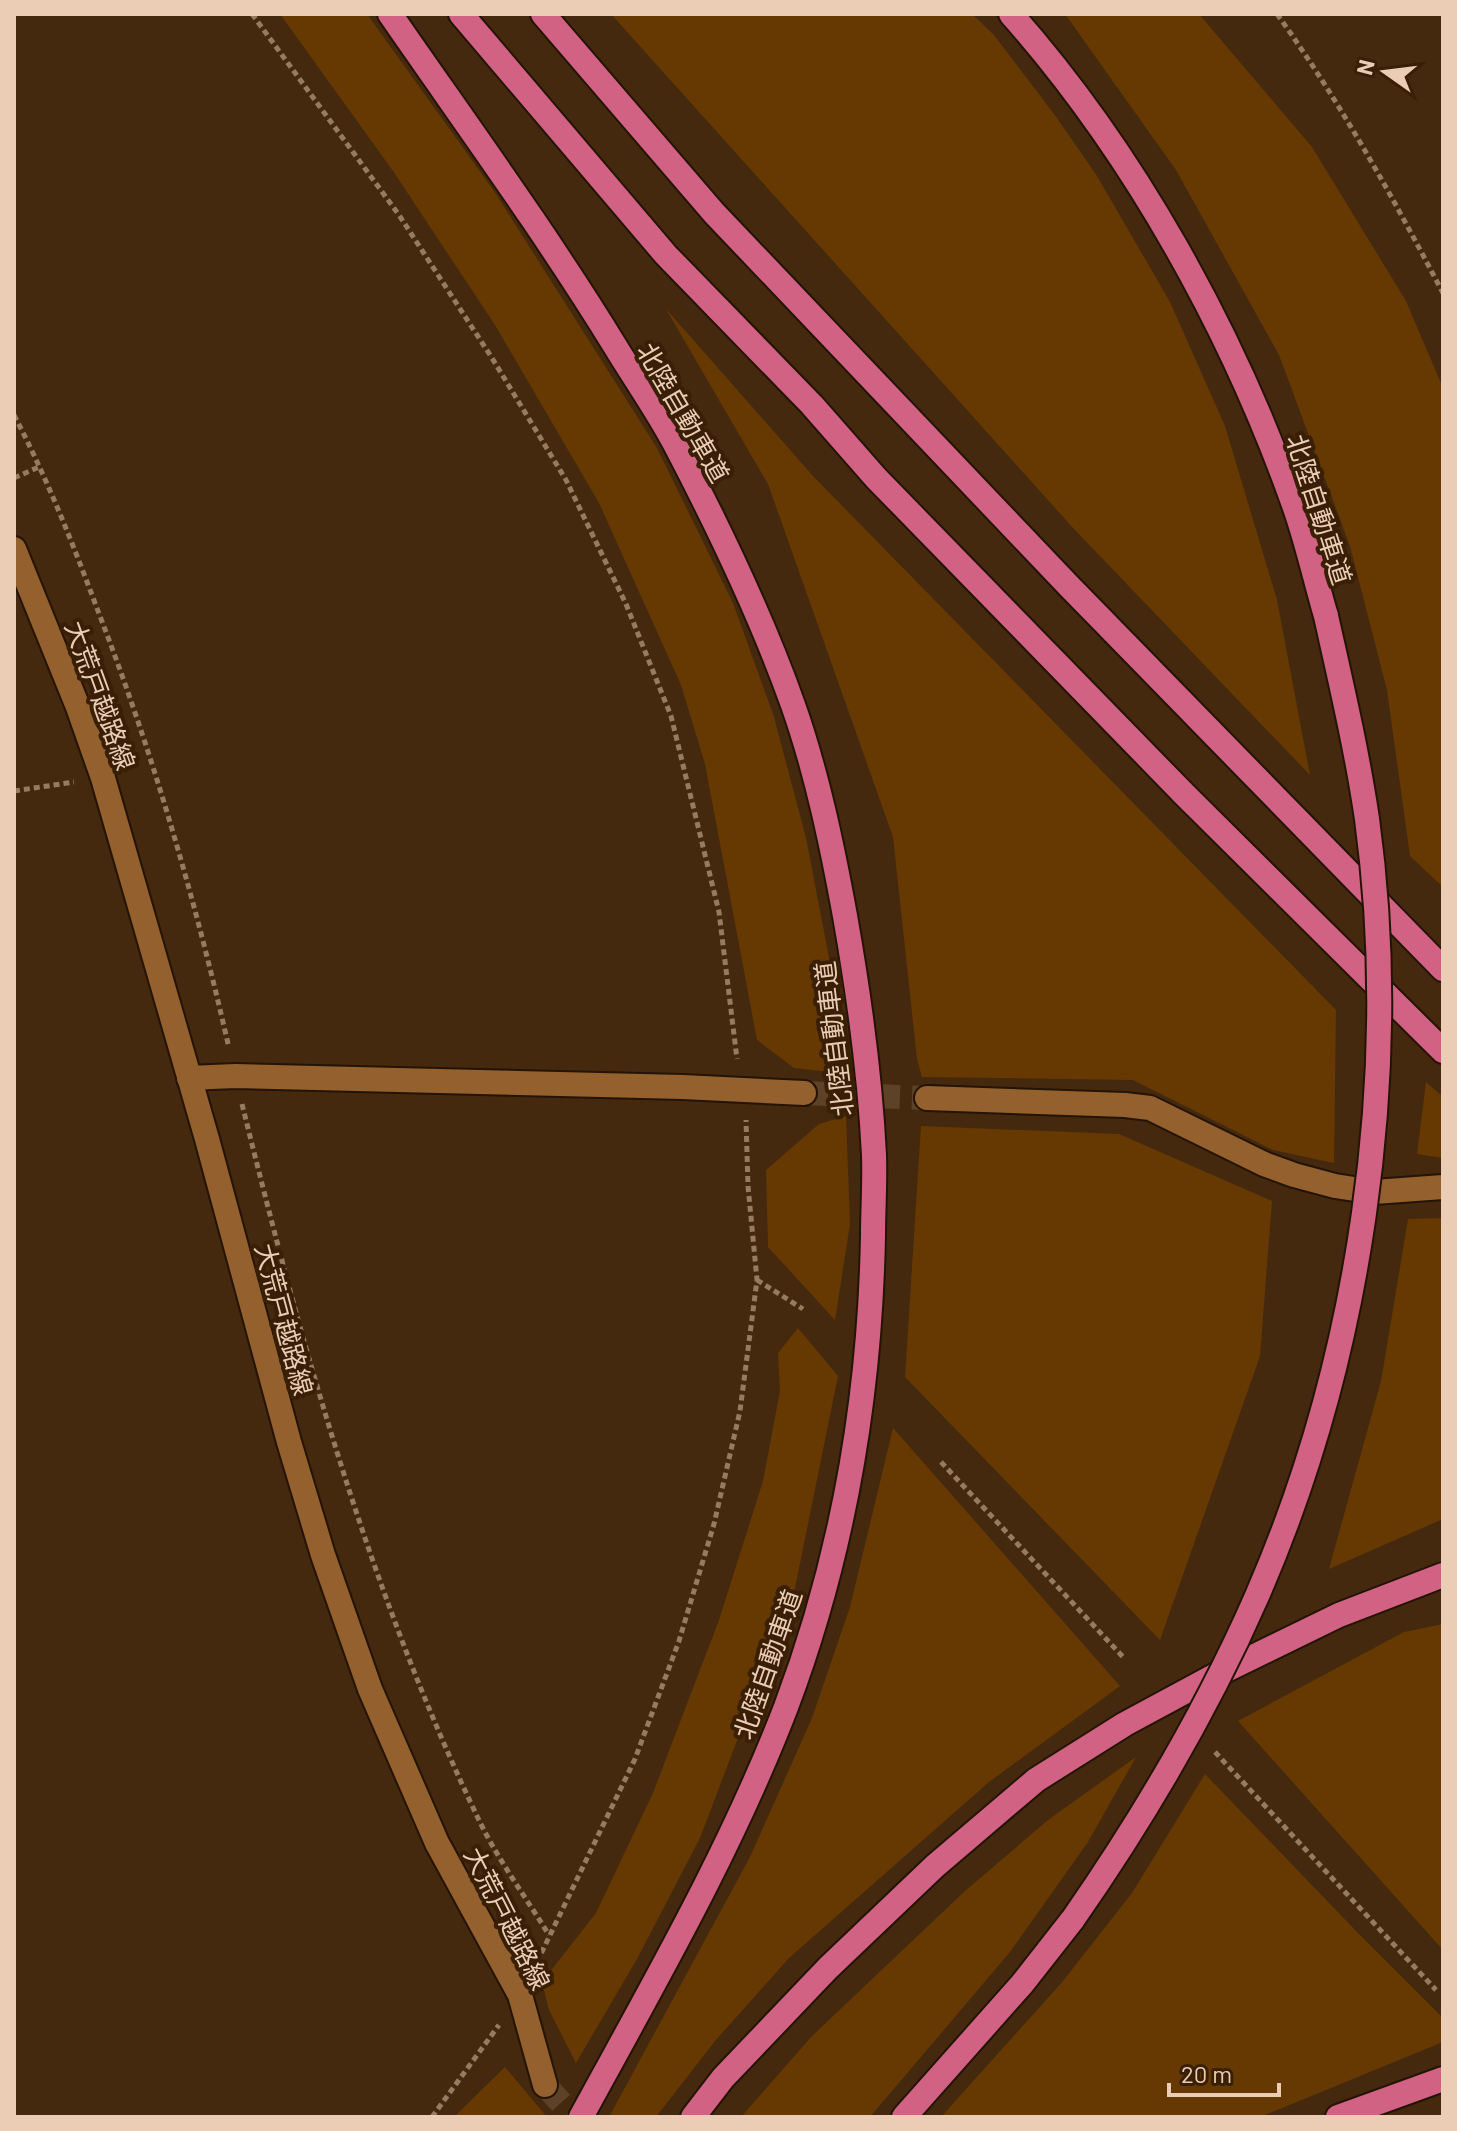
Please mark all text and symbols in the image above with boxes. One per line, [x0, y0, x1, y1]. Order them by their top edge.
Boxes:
north arrow [1345, 32, 1425, 112]
text: N [1350, 57, 1379, 77]
street label: 北陸自動車道 [632, 337, 736, 487]
street label: 北陸自動車道 [1281, 430, 1359, 588]
street label: 大荒戸越路線 [60, 616, 142, 774]
street label: 北陸自動車道 [808, 960, 858, 1118]
street label: 大荒戸越路線 [250, 1240, 320, 1398]
street label: 北陸自動車道 [727, 1585, 807, 1743]
street label: 大荒戸越路線 [459, 1841, 557, 1995]
scale bar [1169, 2047, 1279, 2097]
text: 20 m [1181, 2059, 1232, 2088]

